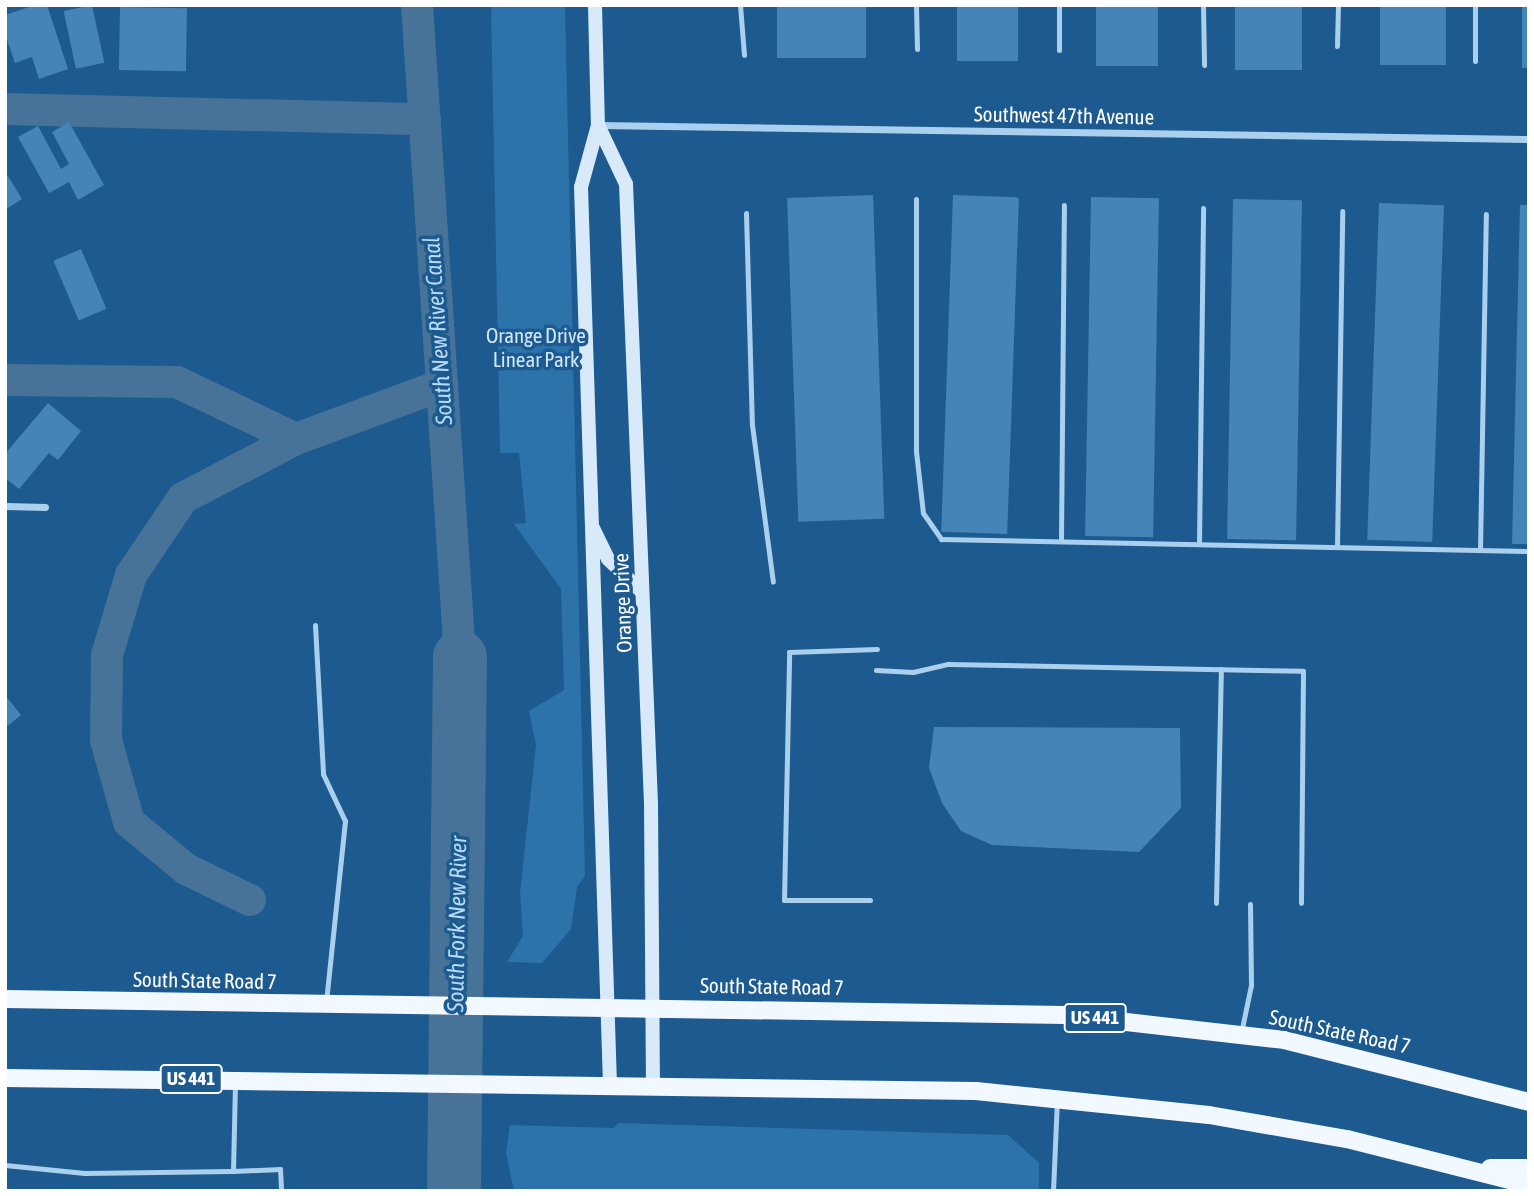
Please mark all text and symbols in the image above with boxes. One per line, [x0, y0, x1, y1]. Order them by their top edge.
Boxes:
street label: Southwest 47th Avenue [974, 101, 1154, 129]
water label: South New River Canal [418, 236, 458, 426]
park label: Orange Drive Linear Park [486, 322, 586, 372]
street label: Orange Drive [608, 553, 636, 653]
water label: South Fork New River [442, 836, 472, 1012]
street label: South State Road 7 [133, 966, 277, 994]
street label: South State Road 7 [700, 972, 844, 1000]
road number: US 441 [1064, 1002, 1126, 1034]
street label: South State Road 7 [1267, 1004, 1413, 1058]
road number: US 441 [160, 1064, 222, 1094]

